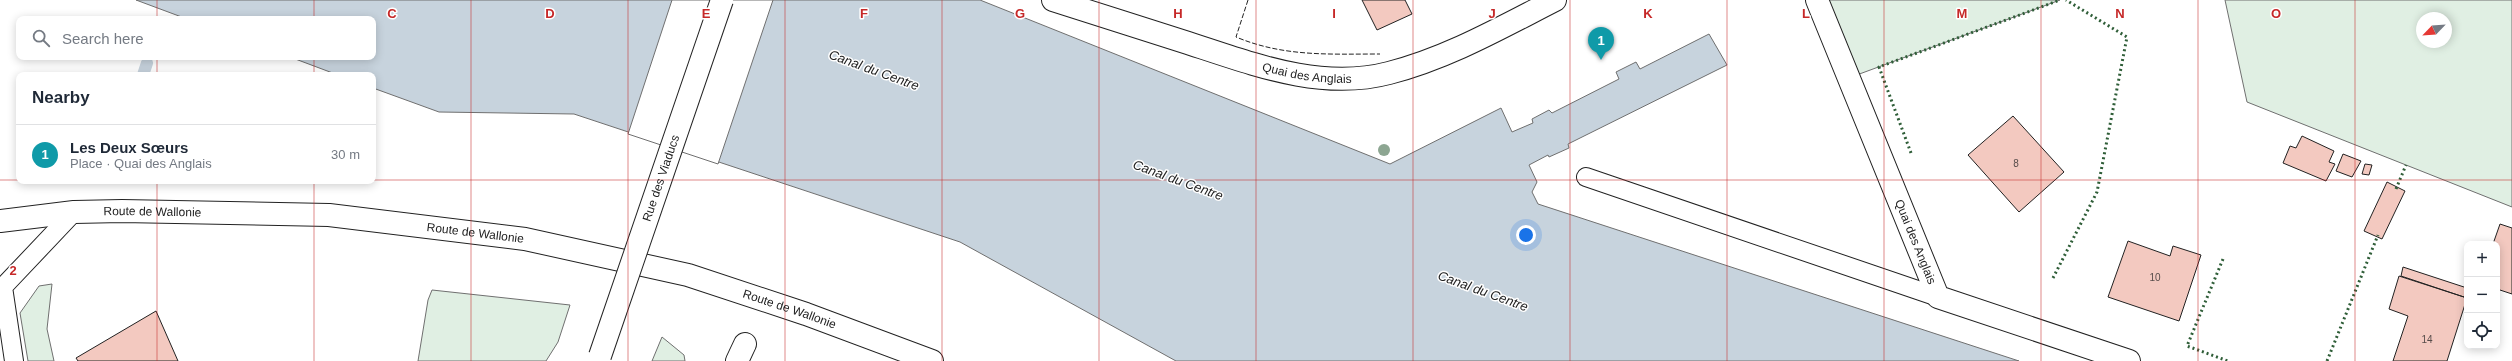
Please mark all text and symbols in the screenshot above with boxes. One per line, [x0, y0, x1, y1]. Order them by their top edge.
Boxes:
text: C [387, 6, 397, 21]
text: D [545, 6, 555, 21]
text: E [702, 6, 711, 21]
text: F [860, 6, 868, 21]
text: G [1015, 6, 1025, 21]
text: H [1173, 6, 1183, 21]
text: I [1332, 6, 1336, 21]
text: J [1488, 6, 1496, 21]
text: K [1643, 6, 1653, 21]
text: L [1802, 6, 1810, 21]
text: M [1957, 6, 1967, 21]
text: N [2115, 6, 2125, 21]
text: O [2271, 6, 2281, 21]
north arrow [2416, 12, 2452, 48]
search box [16, 16, 376, 60]
icon: search [30, 27, 52, 49]
pin: 1 [1588, 27, 1614, 60]
text: Search here [62, 30, 144, 47]
water label: Canal du Centre [827, 47, 921, 93]
street label: Quai des Anglais [1261, 60, 1352, 86]
text: Nearby [32, 88, 90, 107]
street label: Rue des Viaducs [640, 133, 682, 223]
text: Les Deux Sœurs [70, 139, 188, 156]
text: 1 [41, 147, 49, 162]
text: 30 m [331, 147, 360, 162]
text: Place · Quai des Anglais [70, 156, 212, 171]
water label: Canal du Centre [1131, 157, 1225, 203]
house number: 8 [2013, 158, 2019, 169]
street label: Quai des Anglais [1892, 197, 1939, 286]
street label: Route de Wallonie [103, 204, 202, 220]
street label: Route de Wallonie [426, 220, 525, 246]
your location [1516, 225, 1536, 245]
map controls [2464, 241, 2500, 349]
button: + [2464, 241, 2500, 277]
text: 2 [9, 263, 17, 278]
water label: Canal du Centre [1436, 268, 1530, 314]
house number: 10 [2149, 272, 2161, 283]
button: − [2464, 277, 2500, 313]
street label: Route de Wallonie [741, 287, 838, 332]
button: locate [2464, 313, 2500, 349]
house number: 14 [2421, 334, 2433, 345]

